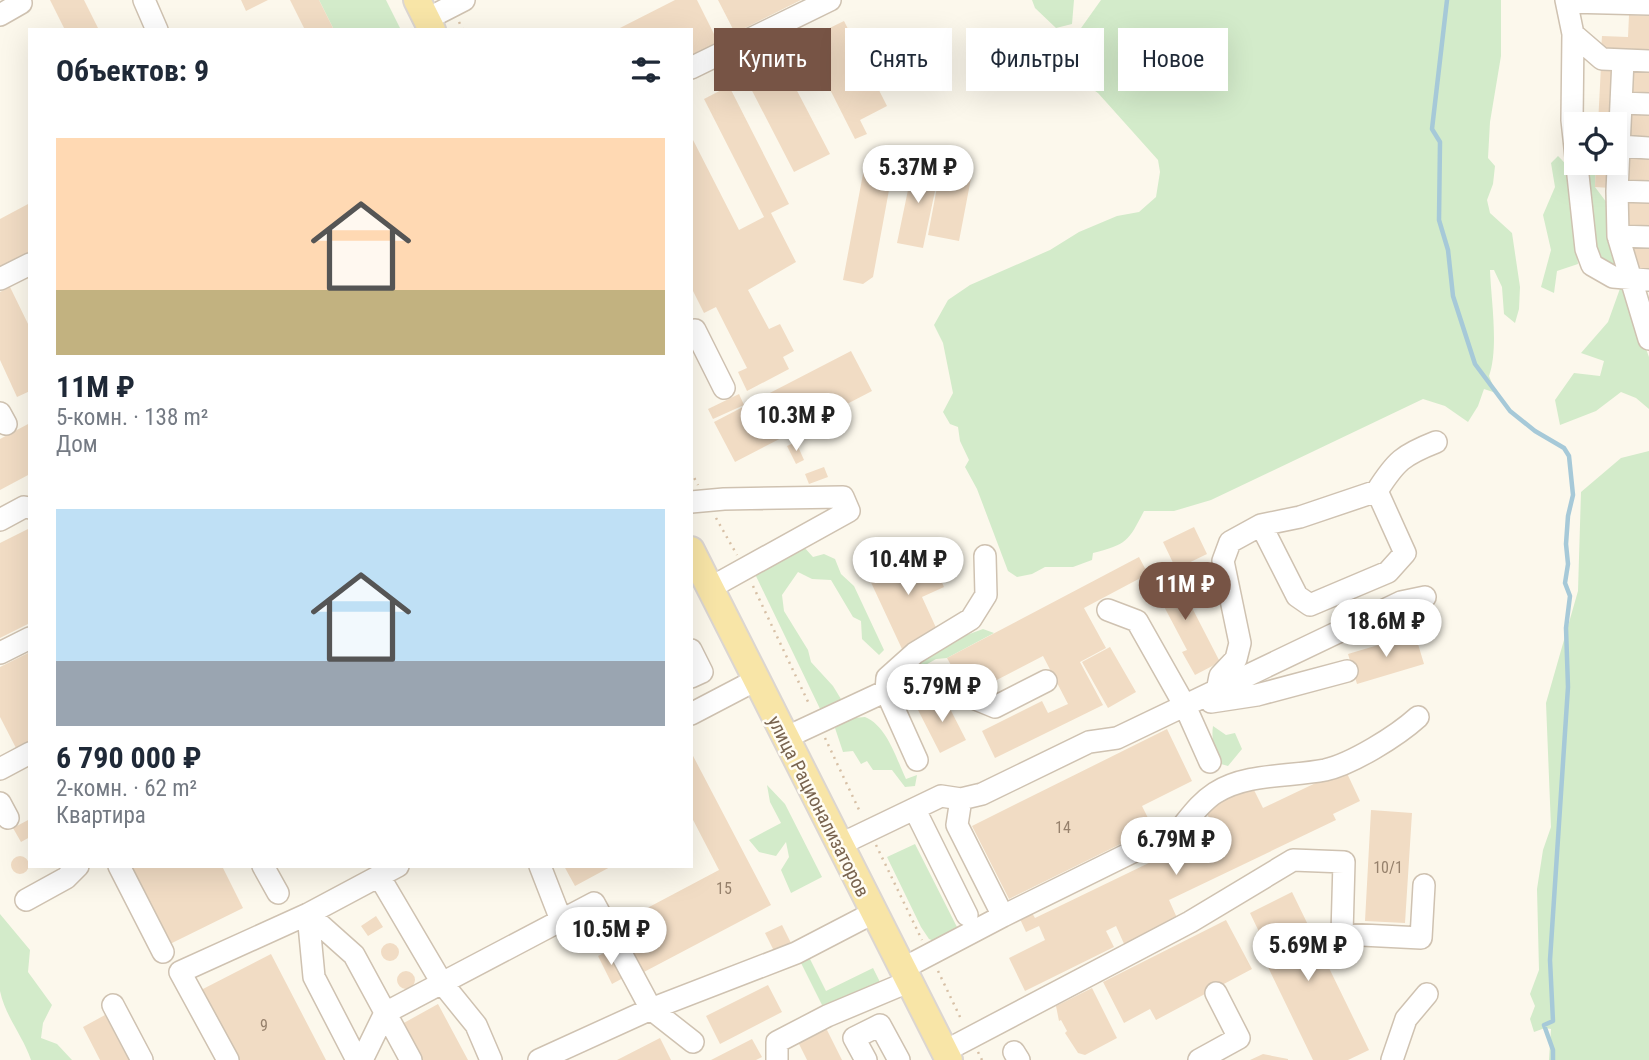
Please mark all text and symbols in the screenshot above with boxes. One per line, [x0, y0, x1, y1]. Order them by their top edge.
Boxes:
chip: Купить [714, 28, 831, 91]
chip: Снять [845, 28, 952, 91]
chip: Фильтры [966, 28, 1104, 91]
chip: Новое [1118, 28, 1228, 91]
icon: filters [627, 51, 665, 89]
text: Объектов: 9 [56, 53, 209, 88]
map controls [1564, 112, 1627, 175]
button: locate [1564, 112, 1627, 175]
pin: 5.37M ₽ [853, 146, 983, 205]
text: 5.37M ₽ [879, 154, 957, 181]
icon: home [298, 183, 424, 309]
text: 11M ₽ [56, 369, 135, 404]
pin: 10.3M ₽ [731, 393, 861, 453]
text: 10.3M ₽ [757, 402, 835, 429]
text: 5-комн. · 138 m² [56, 404, 208, 431]
text: Дом [56, 431, 98, 458]
pin: 10.4M ₽ [843, 538, 973, 597]
text: 10.4M ₽ [869, 546, 947, 573]
icon: home [298, 554, 424, 680]
pin: 11M ₽ [1136, 562, 1234, 622]
text: 11M ₽ [1155, 571, 1215, 598]
pin: 18.6M ₽ [1321, 600, 1451, 659]
text: 18.6M ₽ [1347, 608, 1425, 635]
pin: 5.79M ₽ [877, 664, 1007, 724]
text: 5.79M ₽ [903, 673, 981, 700]
street label: улица Рационализаторов [763, 712, 874, 901]
text: 6 790 000 ₽ [56, 740, 202, 775]
text: 2-комн. · 62 m² [56, 775, 197, 802]
text: Квартира [56, 802, 146, 829]
house number: 14 [1055, 818, 1071, 837]
pin: 6.79M ₽ [1111, 818, 1241, 877]
text: 6.79M ₽ [1137, 826, 1215, 853]
house number: 10/1 [1373, 858, 1403, 877]
house number: 15 [716, 879, 732, 898]
pin: 10.5M ₽ [546, 908, 676, 967]
text: 10.5M ₽ [572, 916, 650, 943]
pin: 5.69M ₽ [1243, 923, 1373, 983]
text: 5.69M ₽ [1269, 932, 1347, 959]
house number: 9 [260, 1016, 268, 1035]

